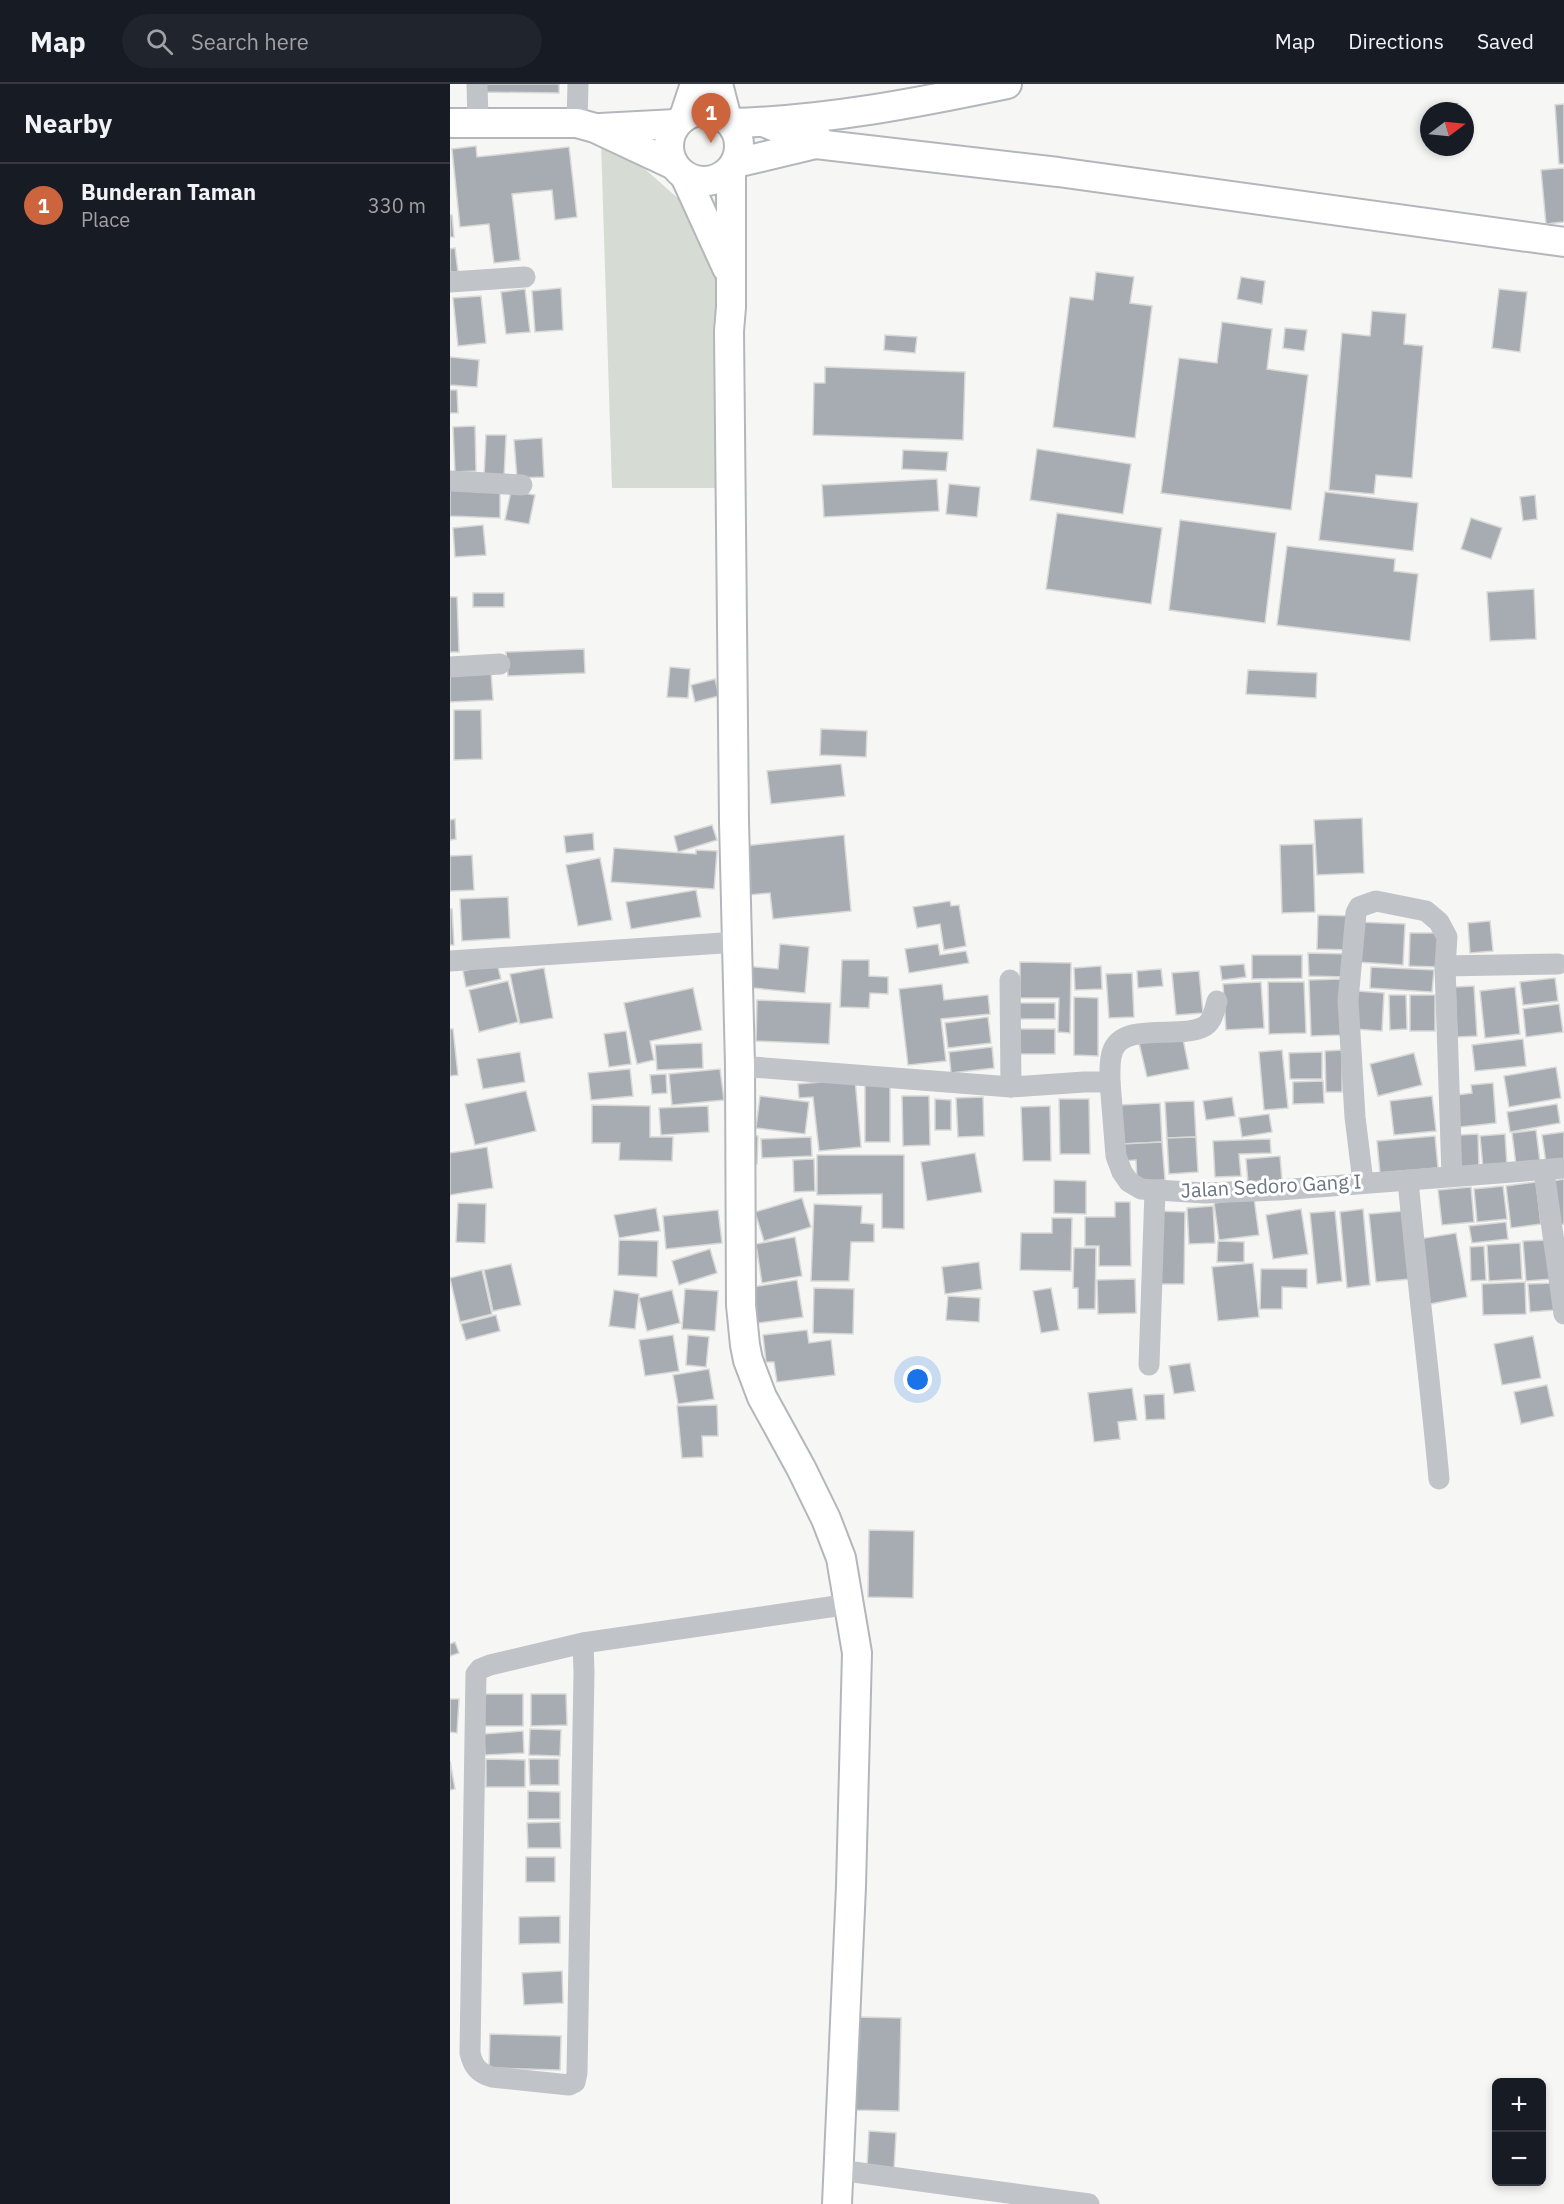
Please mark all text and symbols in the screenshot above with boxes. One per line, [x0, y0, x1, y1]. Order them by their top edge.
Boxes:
search box [122, 14, 542, 68]
text: Map [30, 23, 86, 60]
icon: search [143, 25, 176, 58]
text: Search here [191, 27, 309, 56]
text: Map [1275, 27, 1315, 55]
text: Directions [1348, 27, 1444, 55]
text: Saved [1477, 27, 1534, 55]
pin: 1 [692, 94, 730, 143]
north arrow [1420, 102, 1474, 156]
text: Nearby [24, 106, 112, 140]
text: Bunderan Taman [81, 177, 256, 206]
text: 1 [38, 192, 50, 219]
text: 330 m [368, 192, 426, 219]
text: Place [81, 206, 130, 233]
street label: Jalan Sedoro Gang I [1180, 1167, 1362, 1204]
your location [903, 1365, 932, 1394]
map controls [1492, 2078, 1546, 2186]
button: + [1492, 2078, 1546, 2132]
button: − [1492, 2132, 1546, 2186]

